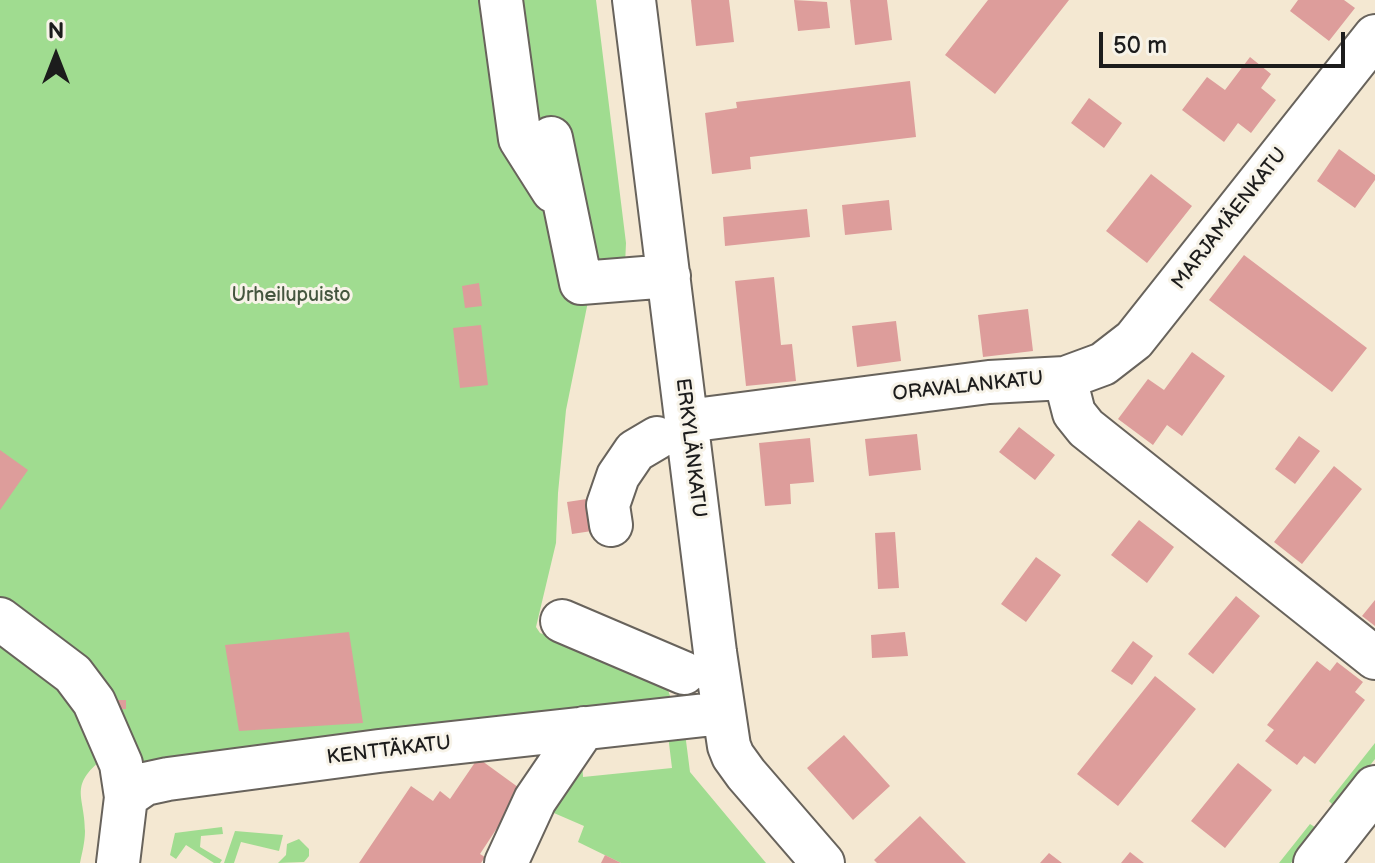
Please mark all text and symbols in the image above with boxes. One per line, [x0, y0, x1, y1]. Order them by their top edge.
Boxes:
north arrow [16, 16, 96, 96]
scale bar [1103, 16, 1349, 66]
text: N [48, 18, 64, 45]
text: 50 m [1113, 31, 1167, 60]
street label: MARJAMÄENKATU [1167, 144, 1293, 294]
park label: Urheilupuisto [231, 284, 351, 308]
street label: ORAVALANKATU [891, 367, 1045, 407]
street label: ERKYLÄNKATU [670, 377, 710, 519]
street label: KENTTÄKATU [326, 731, 452, 771]

